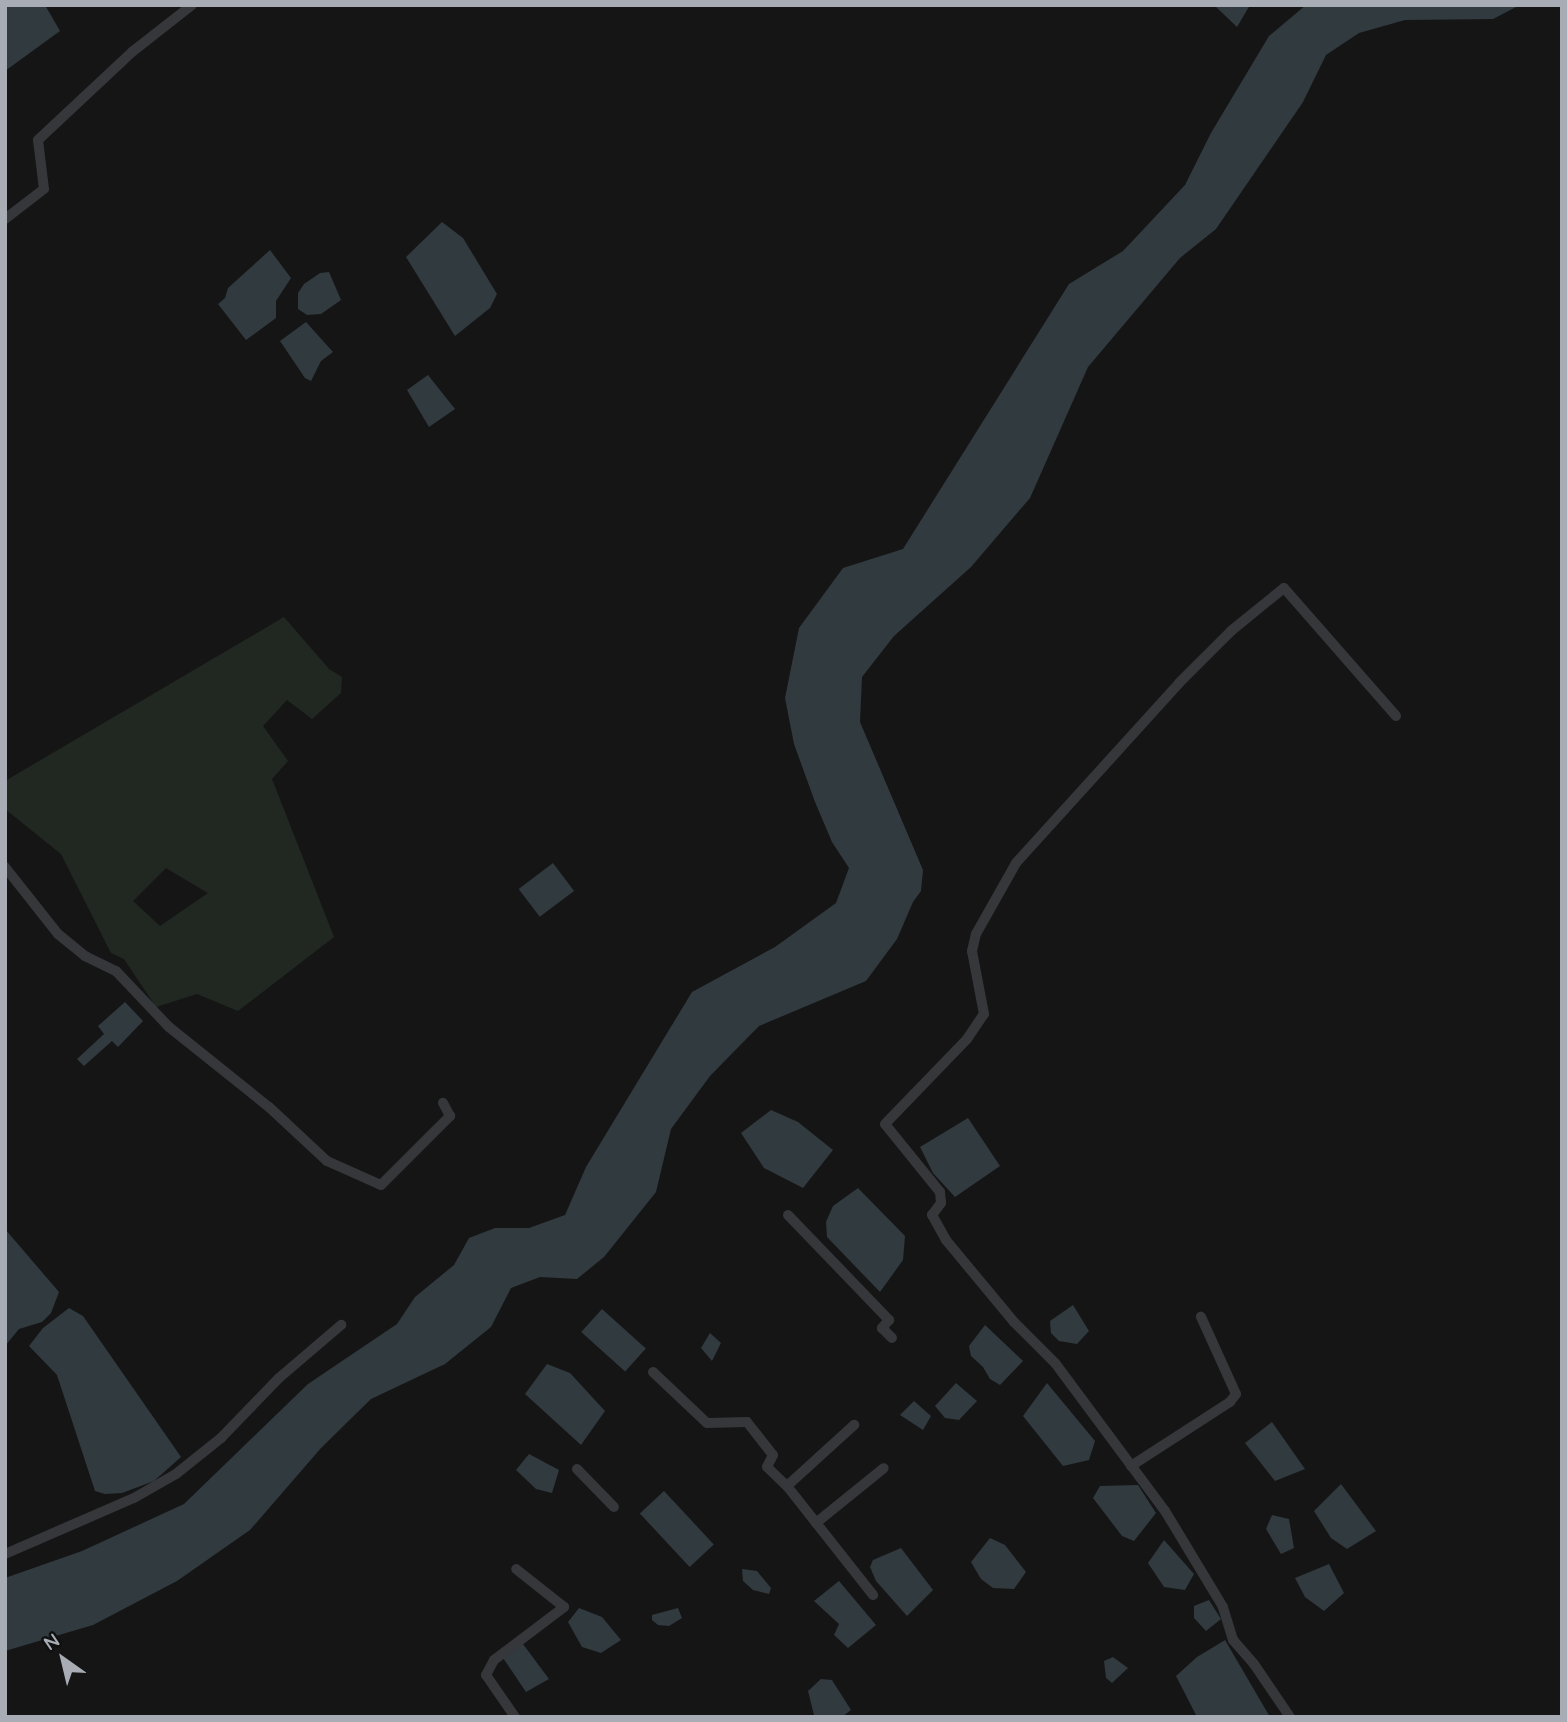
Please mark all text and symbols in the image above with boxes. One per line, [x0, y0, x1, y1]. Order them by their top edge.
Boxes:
north arrow [28, 1624, 98, 1694]
text: N [39, 1628, 64, 1655]

